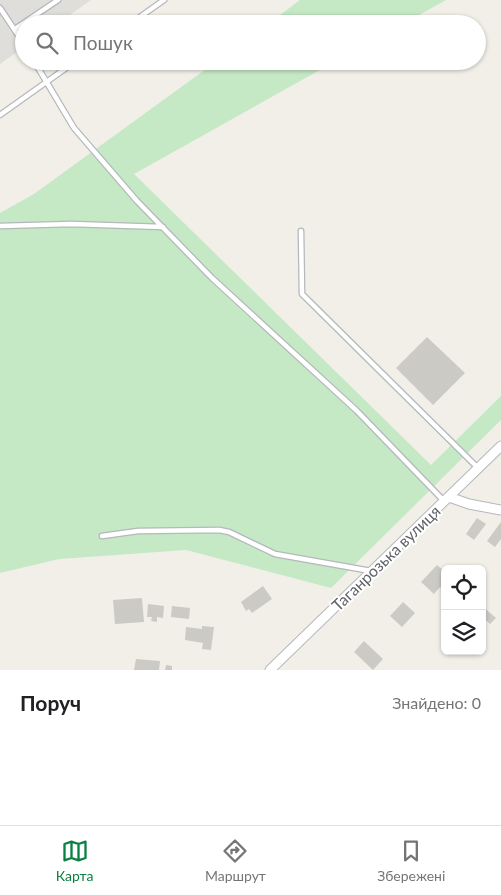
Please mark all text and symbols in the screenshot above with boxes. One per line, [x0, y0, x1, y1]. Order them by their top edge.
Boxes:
search box [15, 15, 486, 70]
icon: search [33, 29, 61, 57]
text: Пошук [73, 31, 133, 54]
street label: Таганрозька вулиця [327, 501, 444, 614]
map controls [441, 565, 486, 655]
button: locate [441, 565, 486, 610]
button: layers [441, 610, 486, 655]
text: Поруч [20, 690, 81, 715]
text: Знайдено: 0 [392, 693, 481, 712]
tab: Карта [56, 837, 94, 884]
tab: Маршрут [205, 837, 266, 884]
tab: Збережені [377, 837, 445, 884]

